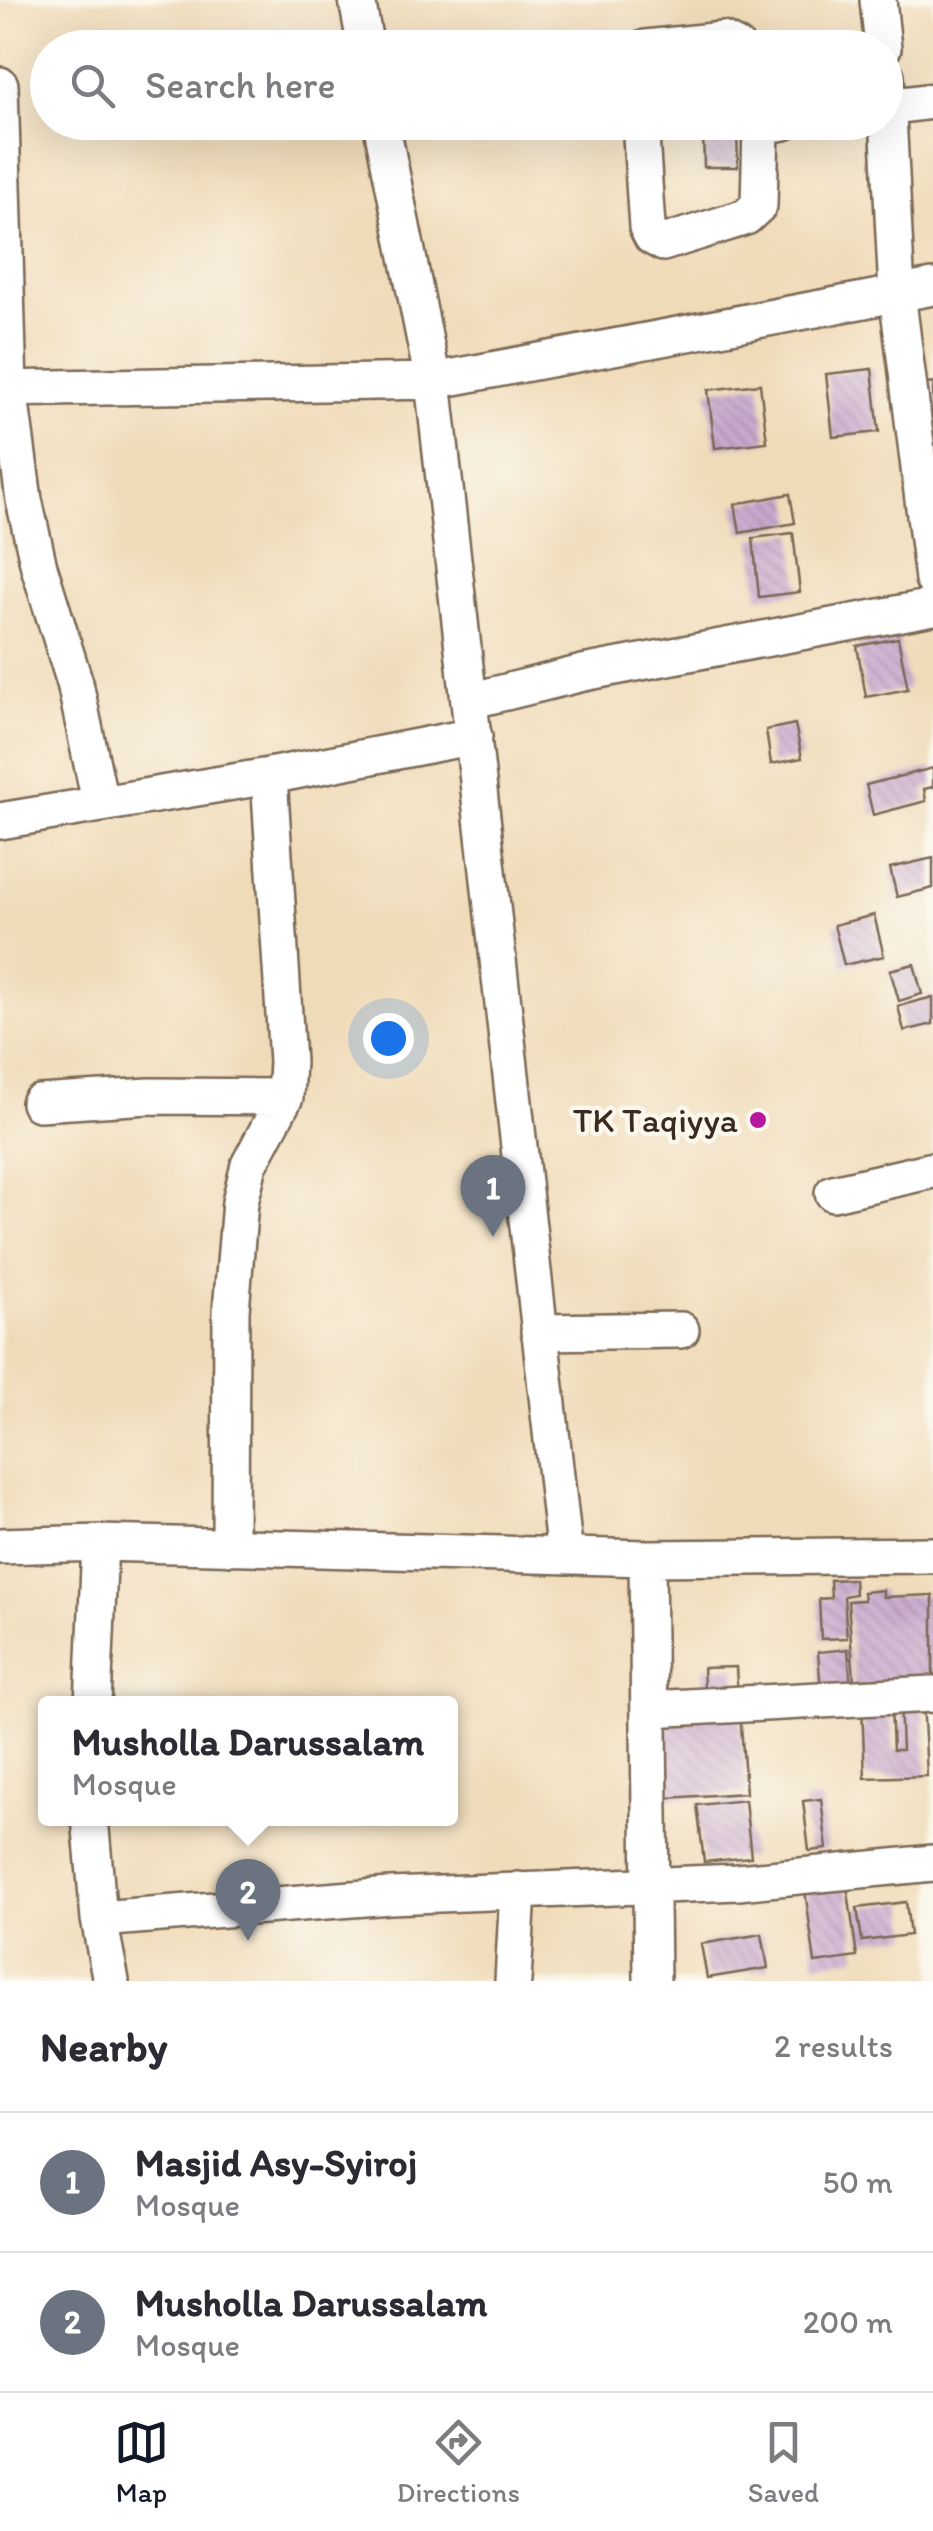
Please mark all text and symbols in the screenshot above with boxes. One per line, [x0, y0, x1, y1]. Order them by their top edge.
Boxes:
search box [30, 30, 903, 140]
icon: search [65, 58, 120, 113]
text: Search here [145, 62, 336, 108]
your location [363, 1013, 414, 1064]
place label: TK Taqiyya [573, 1099, 738, 1141]
marker: TK Taqiyya [747, 1109, 769, 1131]
pin: 1 [460, 1154, 526, 1237]
popup [38, 1696, 458, 1826]
text: Musholla Darussalam [72, 1719, 424, 1765]
text: Mosque [72, 1765, 177, 1803]
pin: 2 [216, 1858, 280, 1941]
text: Nearby [40, 2021, 167, 2072]
text: 2 results [774, 2027, 893, 2065]
text: Masjid Asy-Syiroj [135, 2140, 417, 2186]
text: 1 [65, 2163, 80, 2201]
text: 50 m [822, 2163, 893, 2201]
text: Mosque [135, 2186, 240, 2224]
text: Musholla Darussalam [135, 2280, 488, 2326]
text: 2 [64, 2303, 81, 2341]
text: 200 m [803, 2303, 893, 2341]
text: Mosque [135, 2326, 240, 2364]
tab: Map [114, 2415, 169, 2509]
tab: Directions [397, 2415, 520, 2509]
tab: Saved [748, 2415, 819, 2509]

